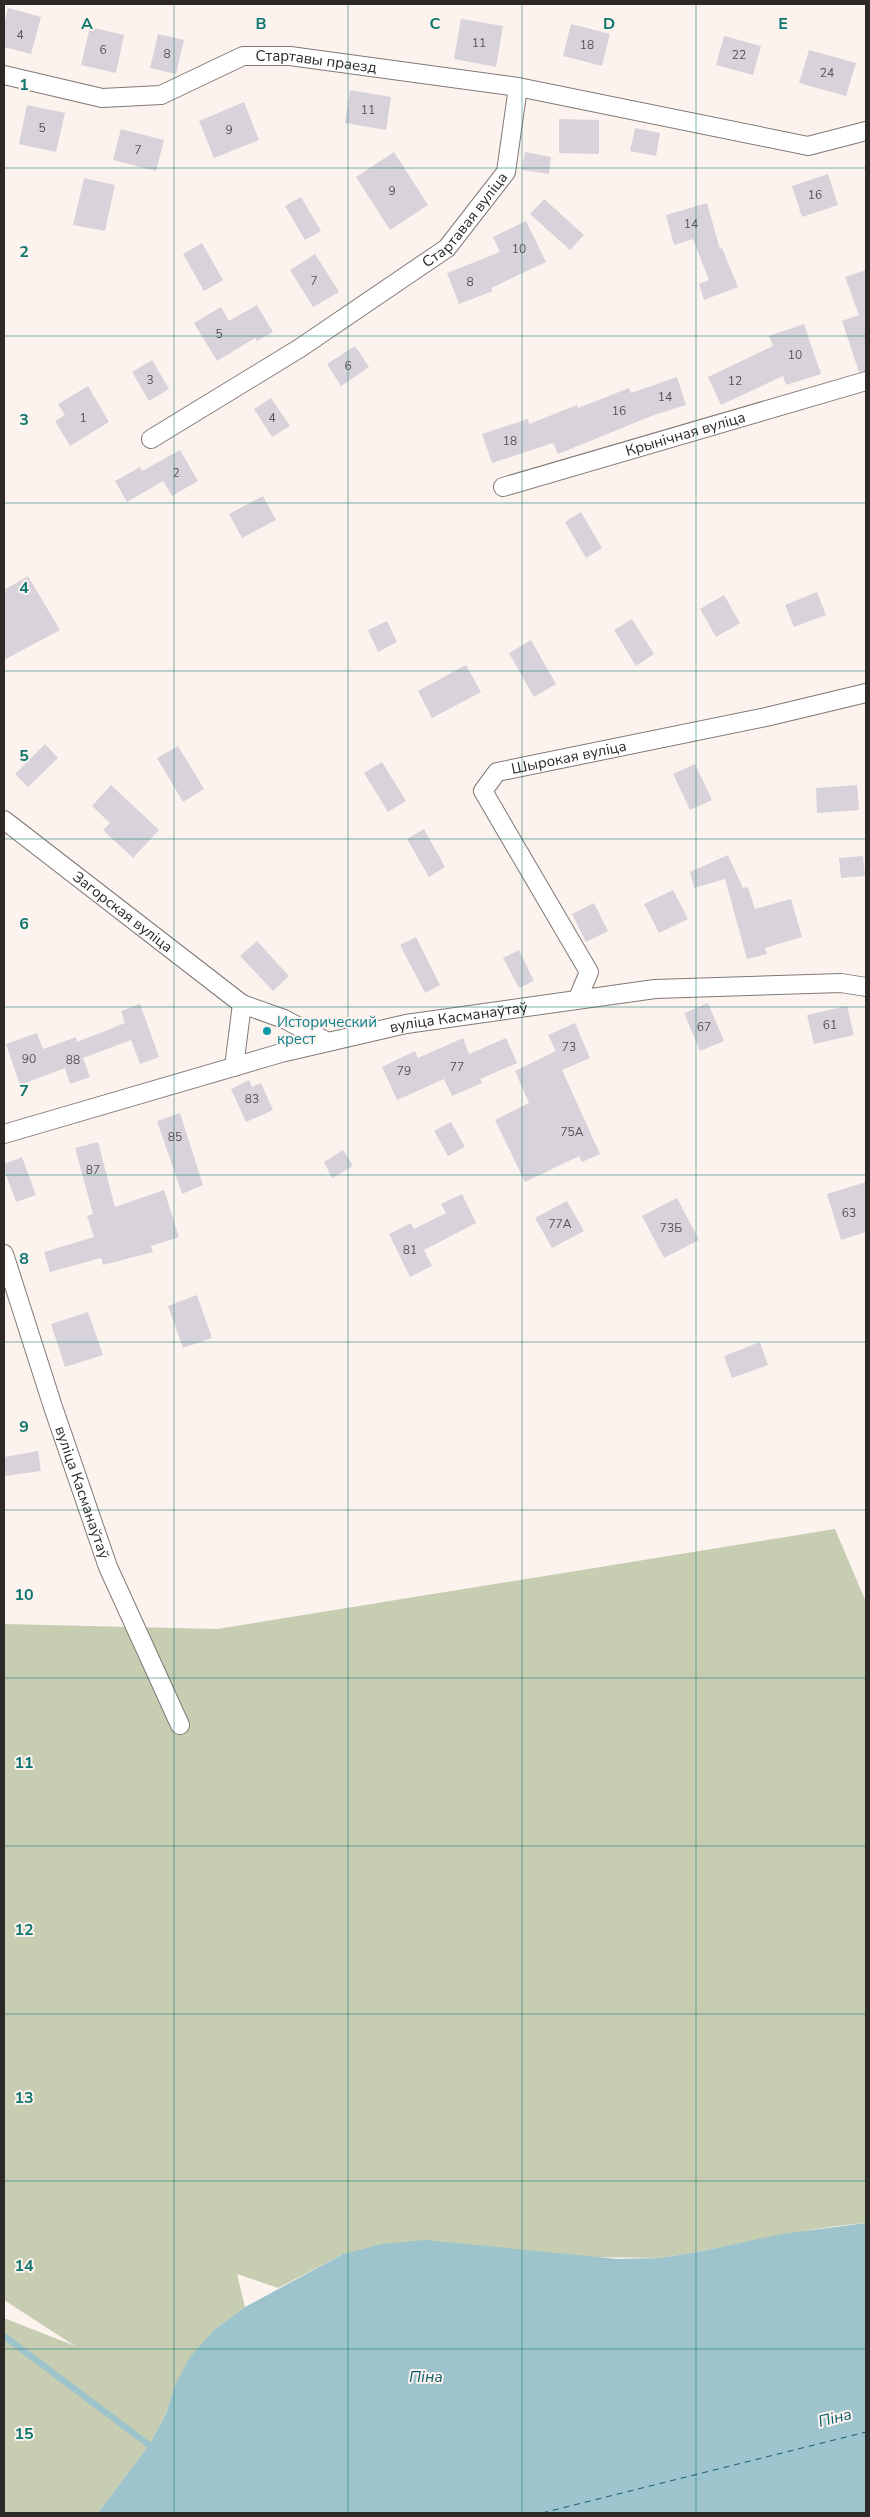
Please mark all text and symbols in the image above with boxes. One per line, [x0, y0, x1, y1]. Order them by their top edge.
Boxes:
text: A [81, 13, 93, 35]
text: B [255, 13, 267, 35]
text: C [430, 13, 441, 35]
text: D [603, 13, 615, 35]
text: E [778, 13, 788, 35]
house number: 4 [16, 27, 24, 43]
house number: 11 [472, 35, 486, 51]
house number: 18 [580, 37, 594, 53]
house number: 6 [99, 42, 107, 58]
house number: 8 [163, 46, 171, 62]
street label: Стартавы праезд [255, 46, 378, 78]
house number: 22 [732, 47, 746, 63]
house number: 24 [820, 65, 834, 81]
text: 1 [19, 74, 29, 96]
house number: 11 [361, 102, 375, 118]
house number: 5 [38, 120, 46, 136]
house number: 9 [225, 122, 233, 138]
house number: 7 [134, 142, 142, 158]
street label: Стартавая вуліца [418, 168, 512, 272]
house number: 9 [388, 183, 396, 199]
house number: 16 [808, 187, 822, 203]
house number: 14 [684, 216, 698, 232]
text: 2 [19, 241, 29, 263]
house number: 10 [512, 241, 526, 257]
house number: 7 [310, 273, 318, 289]
house number: 8 [466, 274, 474, 290]
house number: 5 [215, 326, 223, 342]
house number: 10 [788, 347, 802, 363]
house number: 6 [344, 358, 352, 374]
house number: 3 [146, 372, 154, 388]
house number: 12 [728, 373, 742, 389]
house number: 14 [658, 389, 672, 405]
house number: 16 [612, 403, 626, 419]
street label: Крынічная вуліца [623, 407, 748, 461]
text: 3 [19, 409, 29, 431]
house number: 1 [79, 410, 87, 426]
house number: 4 [268, 410, 276, 426]
house number: 18 [503, 433, 517, 449]
house number: 2 [172, 465, 180, 481]
text: 4 [19, 577, 29, 599]
street label: Шырокая вуліца [510, 736, 628, 779]
text: 5 [19, 745, 29, 767]
street label: Загорская вуліца [68, 867, 177, 957]
text: 6 [19, 913, 29, 935]
street label: вуліца Касманаўтаў [388, 997, 529, 1037]
place label: Исторический крест [277, 1012, 377, 1049]
house number: 61 [823, 1017, 837, 1033]
house number: 67 [697, 1019, 711, 1035]
marker: Исторический крест [261, 1025, 273, 1037]
house number: 73 [562, 1039, 576, 1055]
house number: 90 [22, 1051, 36, 1067]
house number: 88 [66, 1052, 80, 1068]
house number: 77 [450, 1059, 464, 1075]
house number: 79 [397, 1063, 411, 1079]
text: 7 [19, 1080, 29, 1102]
house number: 83 [245, 1091, 259, 1107]
house number: 75А [560, 1124, 584, 1140]
house number: 85 [168, 1129, 182, 1145]
house number: 87 [86, 1162, 100, 1178]
house number: 63 [842, 1205, 856, 1221]
house number: 77А [548, 1216, 572, 1232]
house number: 73Б [660, 1220, 682, 1236]
house number: 81 [403, 1242, 417, 1258]
text: 8 [19, 1248, 29, 1270]
text: 9 [19, 1416, 29, 1438]
street label: вуліца Касманаўтаў [50, 1423, 114, 1562]
text: 10 [14, 1584, 34, 1606]
text: 11 [14, 1752, 34, 1774]
text: 12 [14, 1919, 34, 1941]
text: 13 [14, 2087, 34, 2109]
text: 14 [14, 2255, 34, 2277]
water label: Піна [409, 2366, 443, 2388]
water label: Піна [816, 2403, 854, 2433]
text: 15 [14, 2423, 34, 2445]

